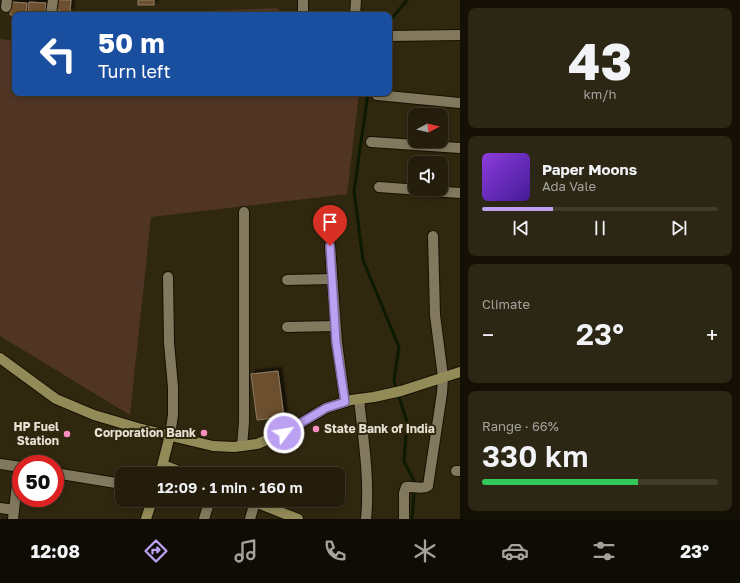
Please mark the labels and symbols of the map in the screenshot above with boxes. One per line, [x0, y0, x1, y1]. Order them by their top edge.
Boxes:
north arrow [408, 108, 448, 148]
pin [313, 205, 347, 246]
position arrow [263, 412, 305, 454]
place label: HP Fuel Station [13, 419, 59, 448]
place label: State Bank of India [324, 421, 435, 436]
marker: State Bank of India [311, 424, 321, 434]
place label: Corporation Bank [94, 425, 196, 440]
marker: Corporation Bank [199, 428, 209, 438]
marker: HP Fuel Station [62, 429, 72, 439]
speed limit sign: 50 [12, 455, 64, 507]

